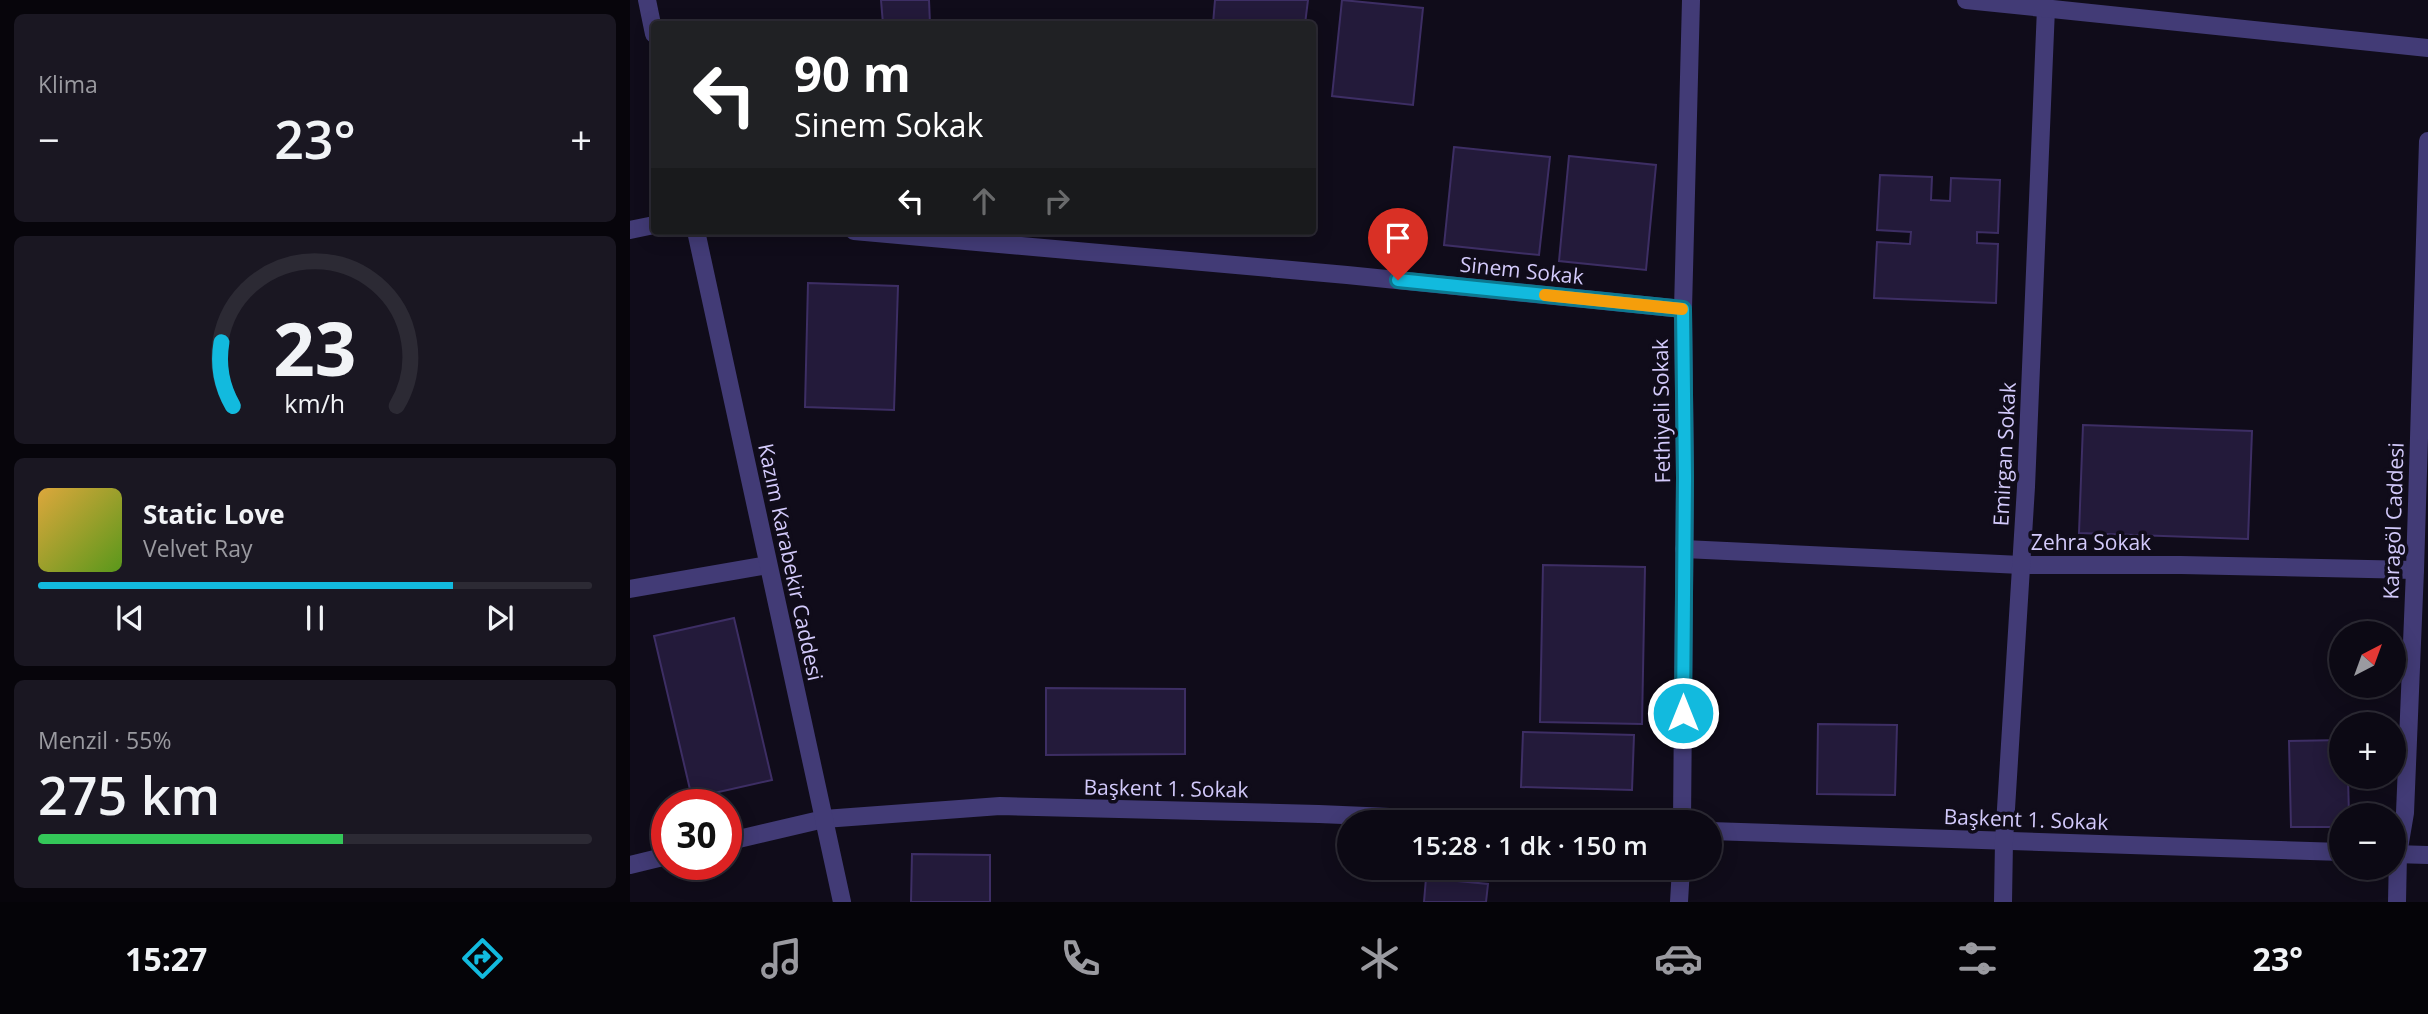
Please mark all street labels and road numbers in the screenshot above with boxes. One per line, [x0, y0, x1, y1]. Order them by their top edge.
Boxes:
street label: Sinem Sokak [1459, 250, 1585, 290]
street label: Fethiyeli Sokak [1646, 338, 1676, 484]
street label: Emirgan Sokak [1986, 381, 2022, 527]
street label: Kazım Karabekir Caddesi [752, 441, 830, 683]
street label: Karagöl Caddesi [2376, 442, 2410, 600]
street label: Zehra Sokak [2031, 528, 2151, 556]
street label: Başkent 1. Sokak [1083, 773, 1249, 803]
street label: Başkent 1. Sokak [1943, 802, 2109, 836]

